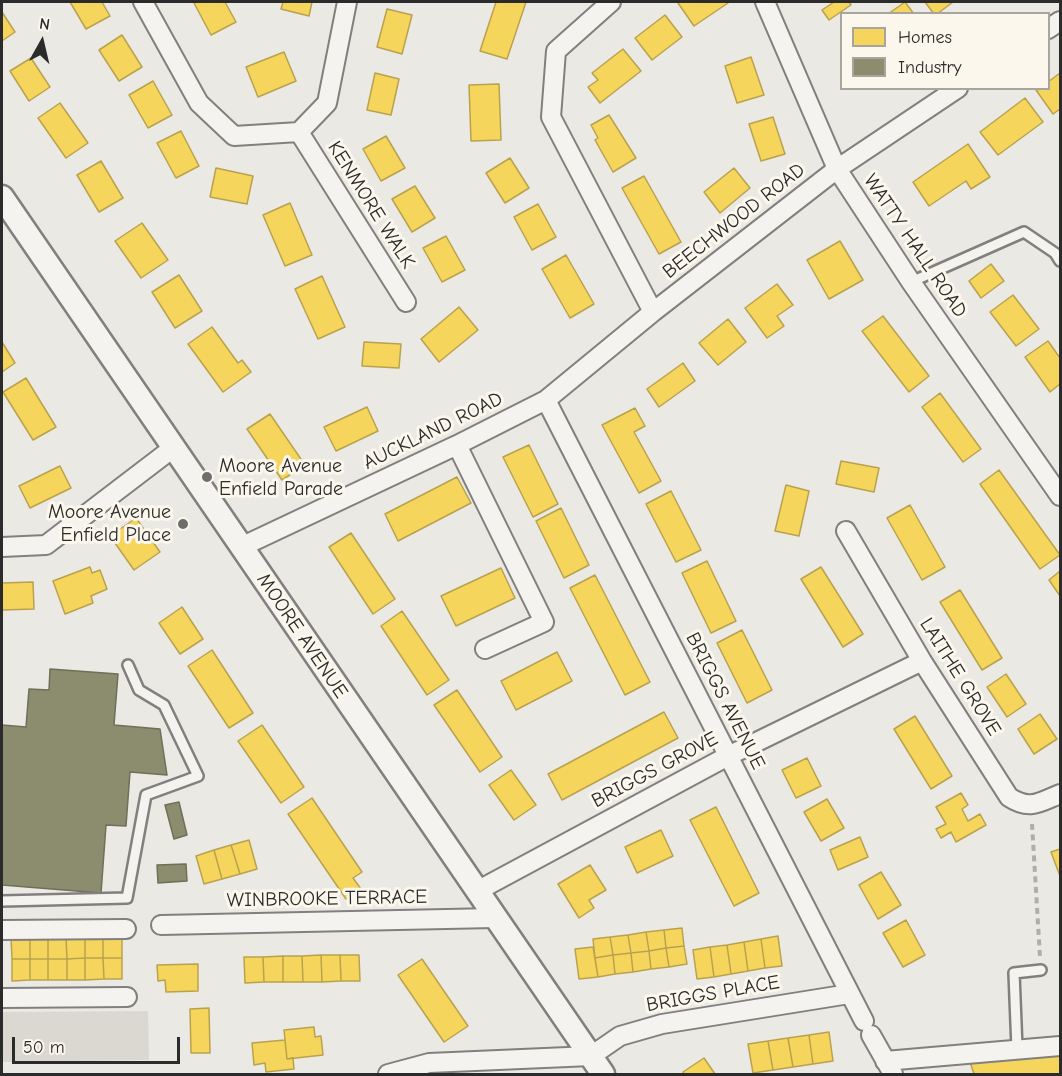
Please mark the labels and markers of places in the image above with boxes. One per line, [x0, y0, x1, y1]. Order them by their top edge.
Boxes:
place label: Moore Avenue Enfield Parade [219, 454, 343, 501]
marker: Moore Avenue Enfield Parade [200, 470, 214, 484]
place label: Moore Avenue Enfield Place [48, 500, 171, 547]
marker: Moore Avenue Enfield Place [176, 517, 190, 531]

